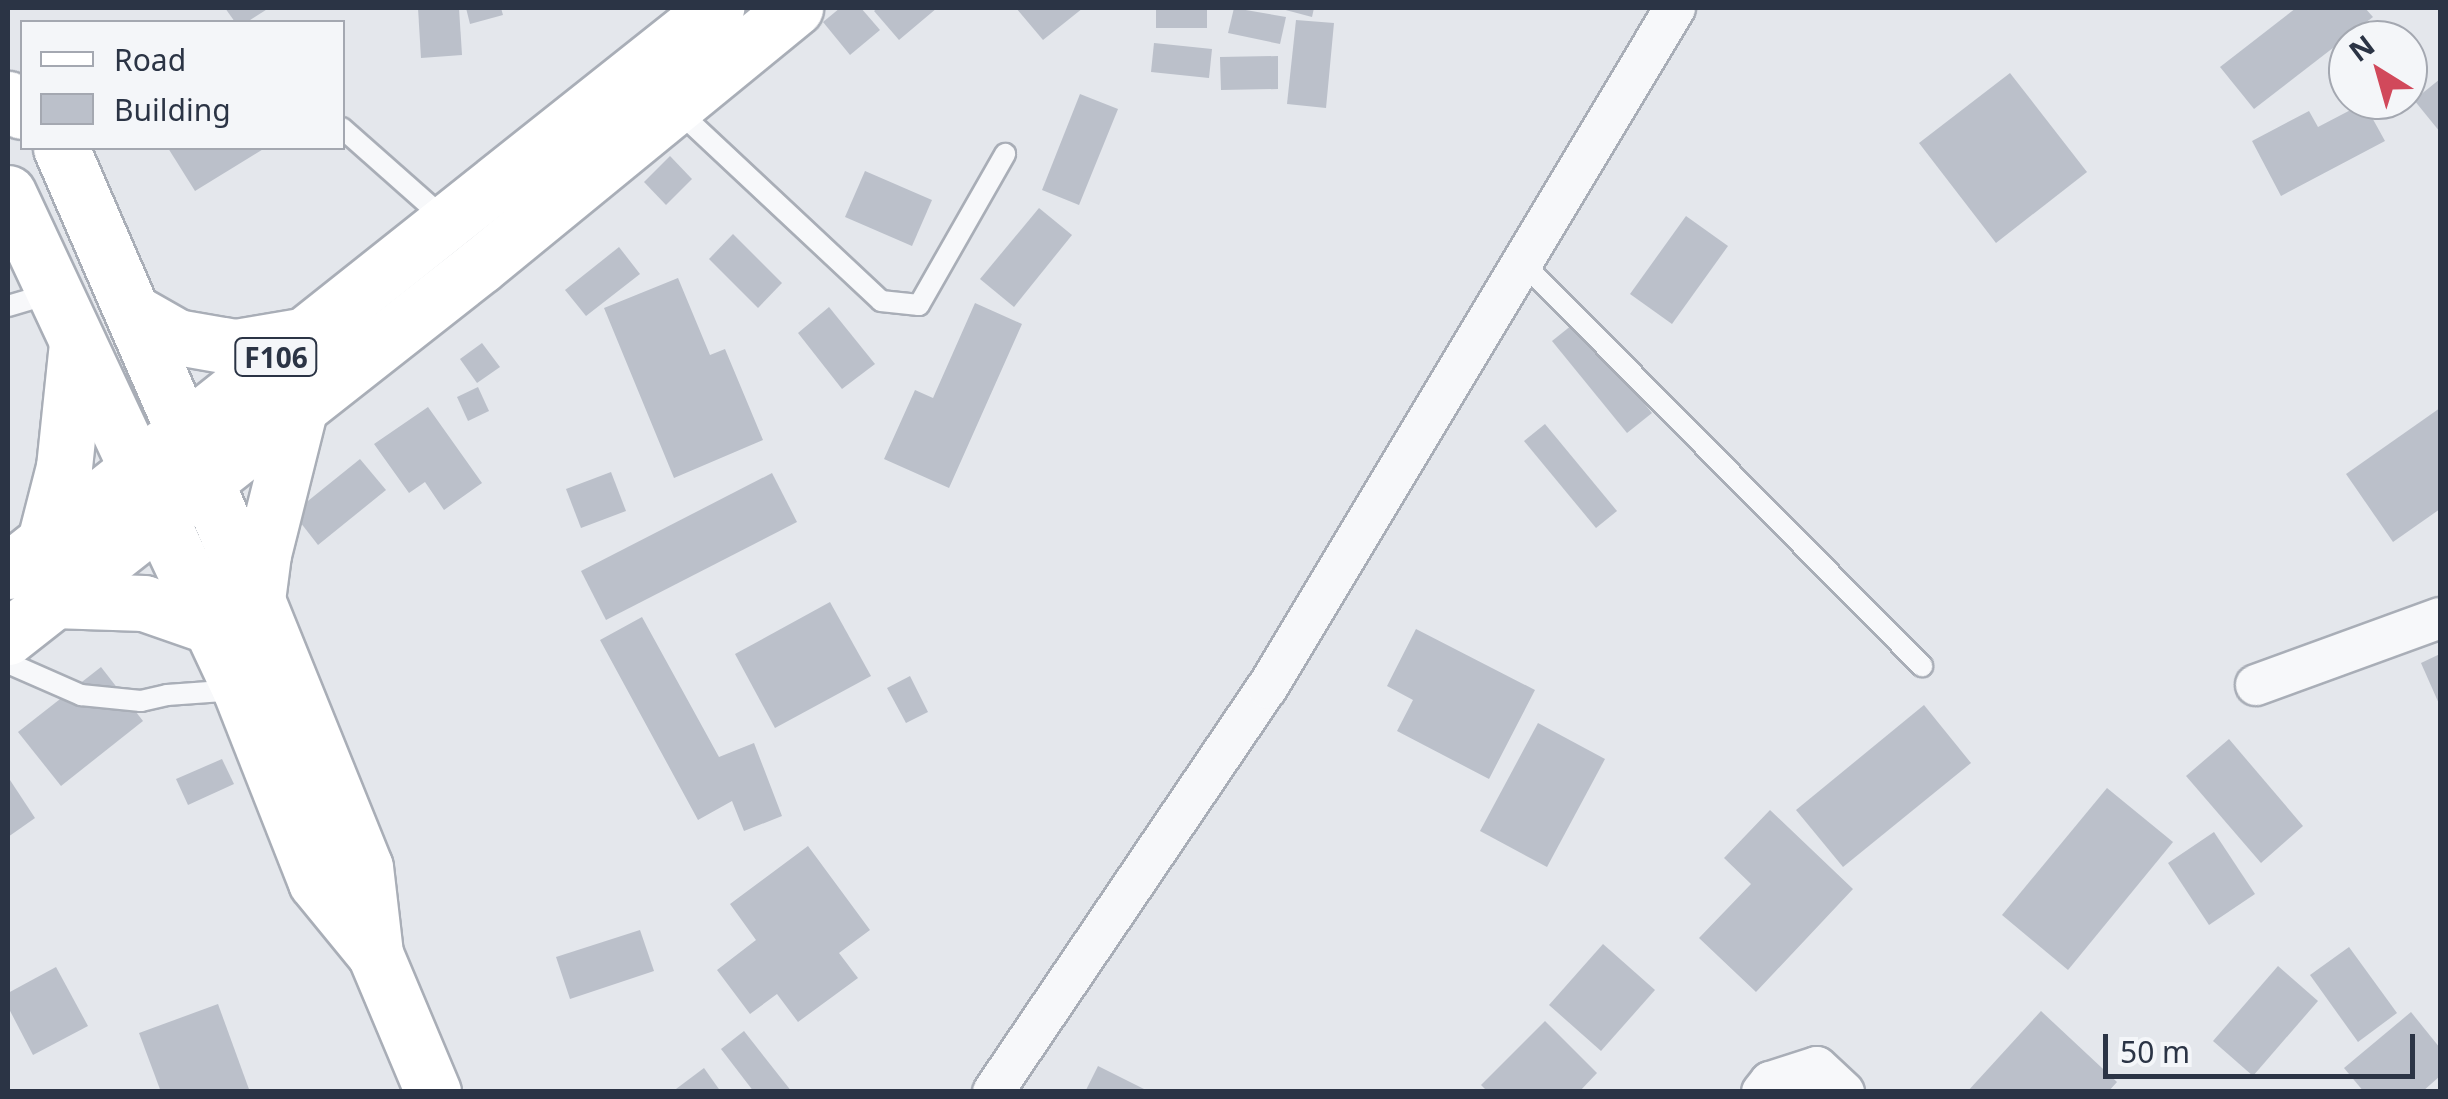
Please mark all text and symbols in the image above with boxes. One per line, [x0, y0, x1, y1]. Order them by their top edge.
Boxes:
legend [20, 20, 345, 150]
north arrow [2328, 20, 2428, 120]
text: N [2341, 26, 2382, 70]
text: Road [114, 39, 186, 80]
text: Building [114, 89, 231, 130]
road number: F106 [234, 334, 318, 380]
scale bar [2108, 1014, 2420, 1076]
text: 50 m [2120, 1031, 2190, 1072]

